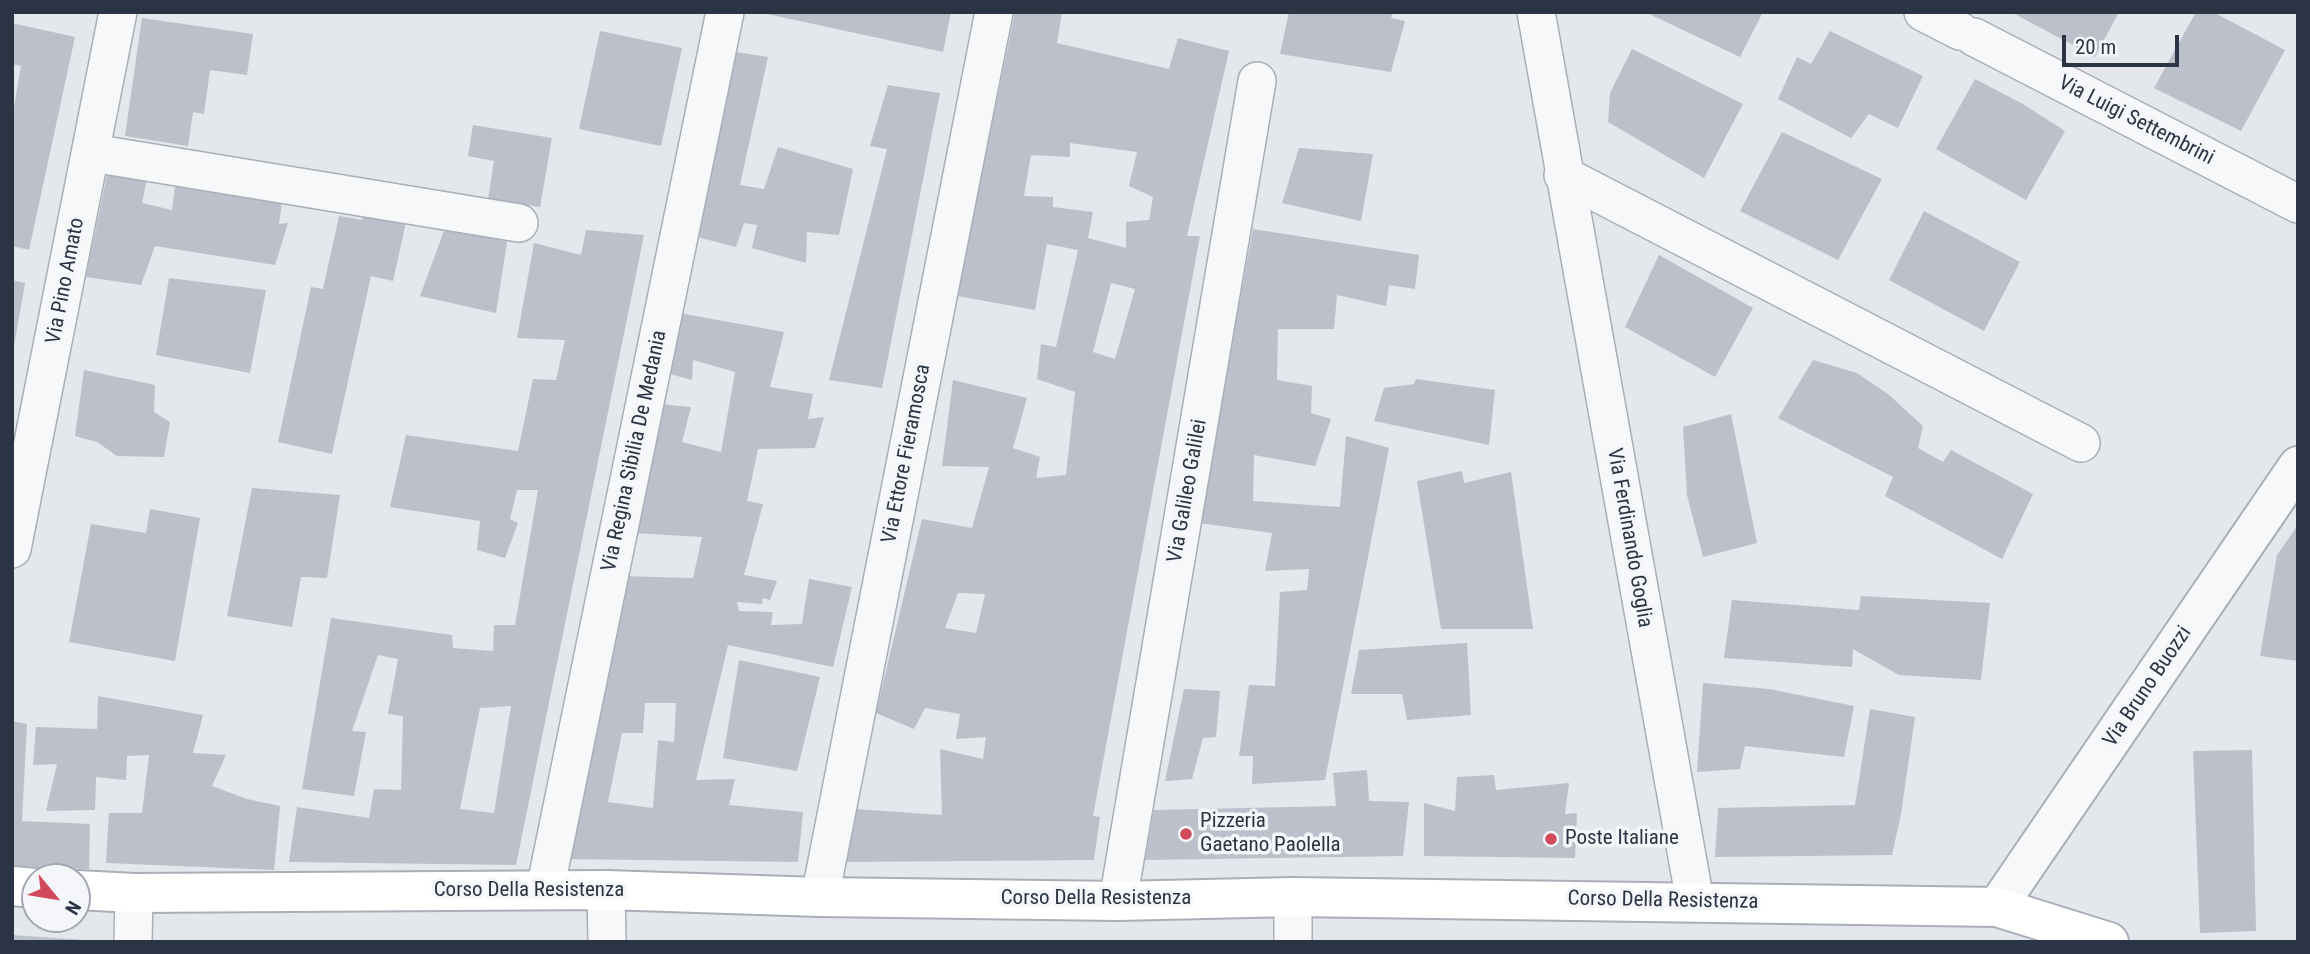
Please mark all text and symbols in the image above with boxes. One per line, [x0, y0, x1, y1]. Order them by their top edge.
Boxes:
scale bar [2065, 21, 2182, 65]
text: 20 m [2075, 35, 2116, 59]
street label: Via Luigi Settembrini [2054, 71, 2218, 171]
street label: Via Pino Amato [41, 216, 91, 346]
street label: Via Regina Sibilia De Medania [597, 328, 673, 574]
street label: Via Ettore Fieramosca [877, 362, 937, 546]
street label: Via Galileo Galilei [1163, 417, 1213, 565]
street label: Via Ferdinando Goglia [1601, 446, 1657, 630]
street label: Via Bruno Buozzi [2098, 622, 2198, 752]
place label: Pizzeria Gaetano Paolella [1200, 809, 1341, 859]
marker: Pizzeria Gaetano Paolella [1178, 826, 1194, 842]
place label: Poste Italiane [1565, 826, 1679, 852]
marker: Poste Italiane [1543, 831, 1559, 847]
north arrow [21, 863, 91, 933]
street label: Corso Della Resistenza [434, 878, 624, 904]
street label: Corso Della Resistenza [1001, 886, 1191, 912]
street label: Corso Della Resistenza [1567, 887, 1759, 915]
text: N [60, 897, 86, 919]

